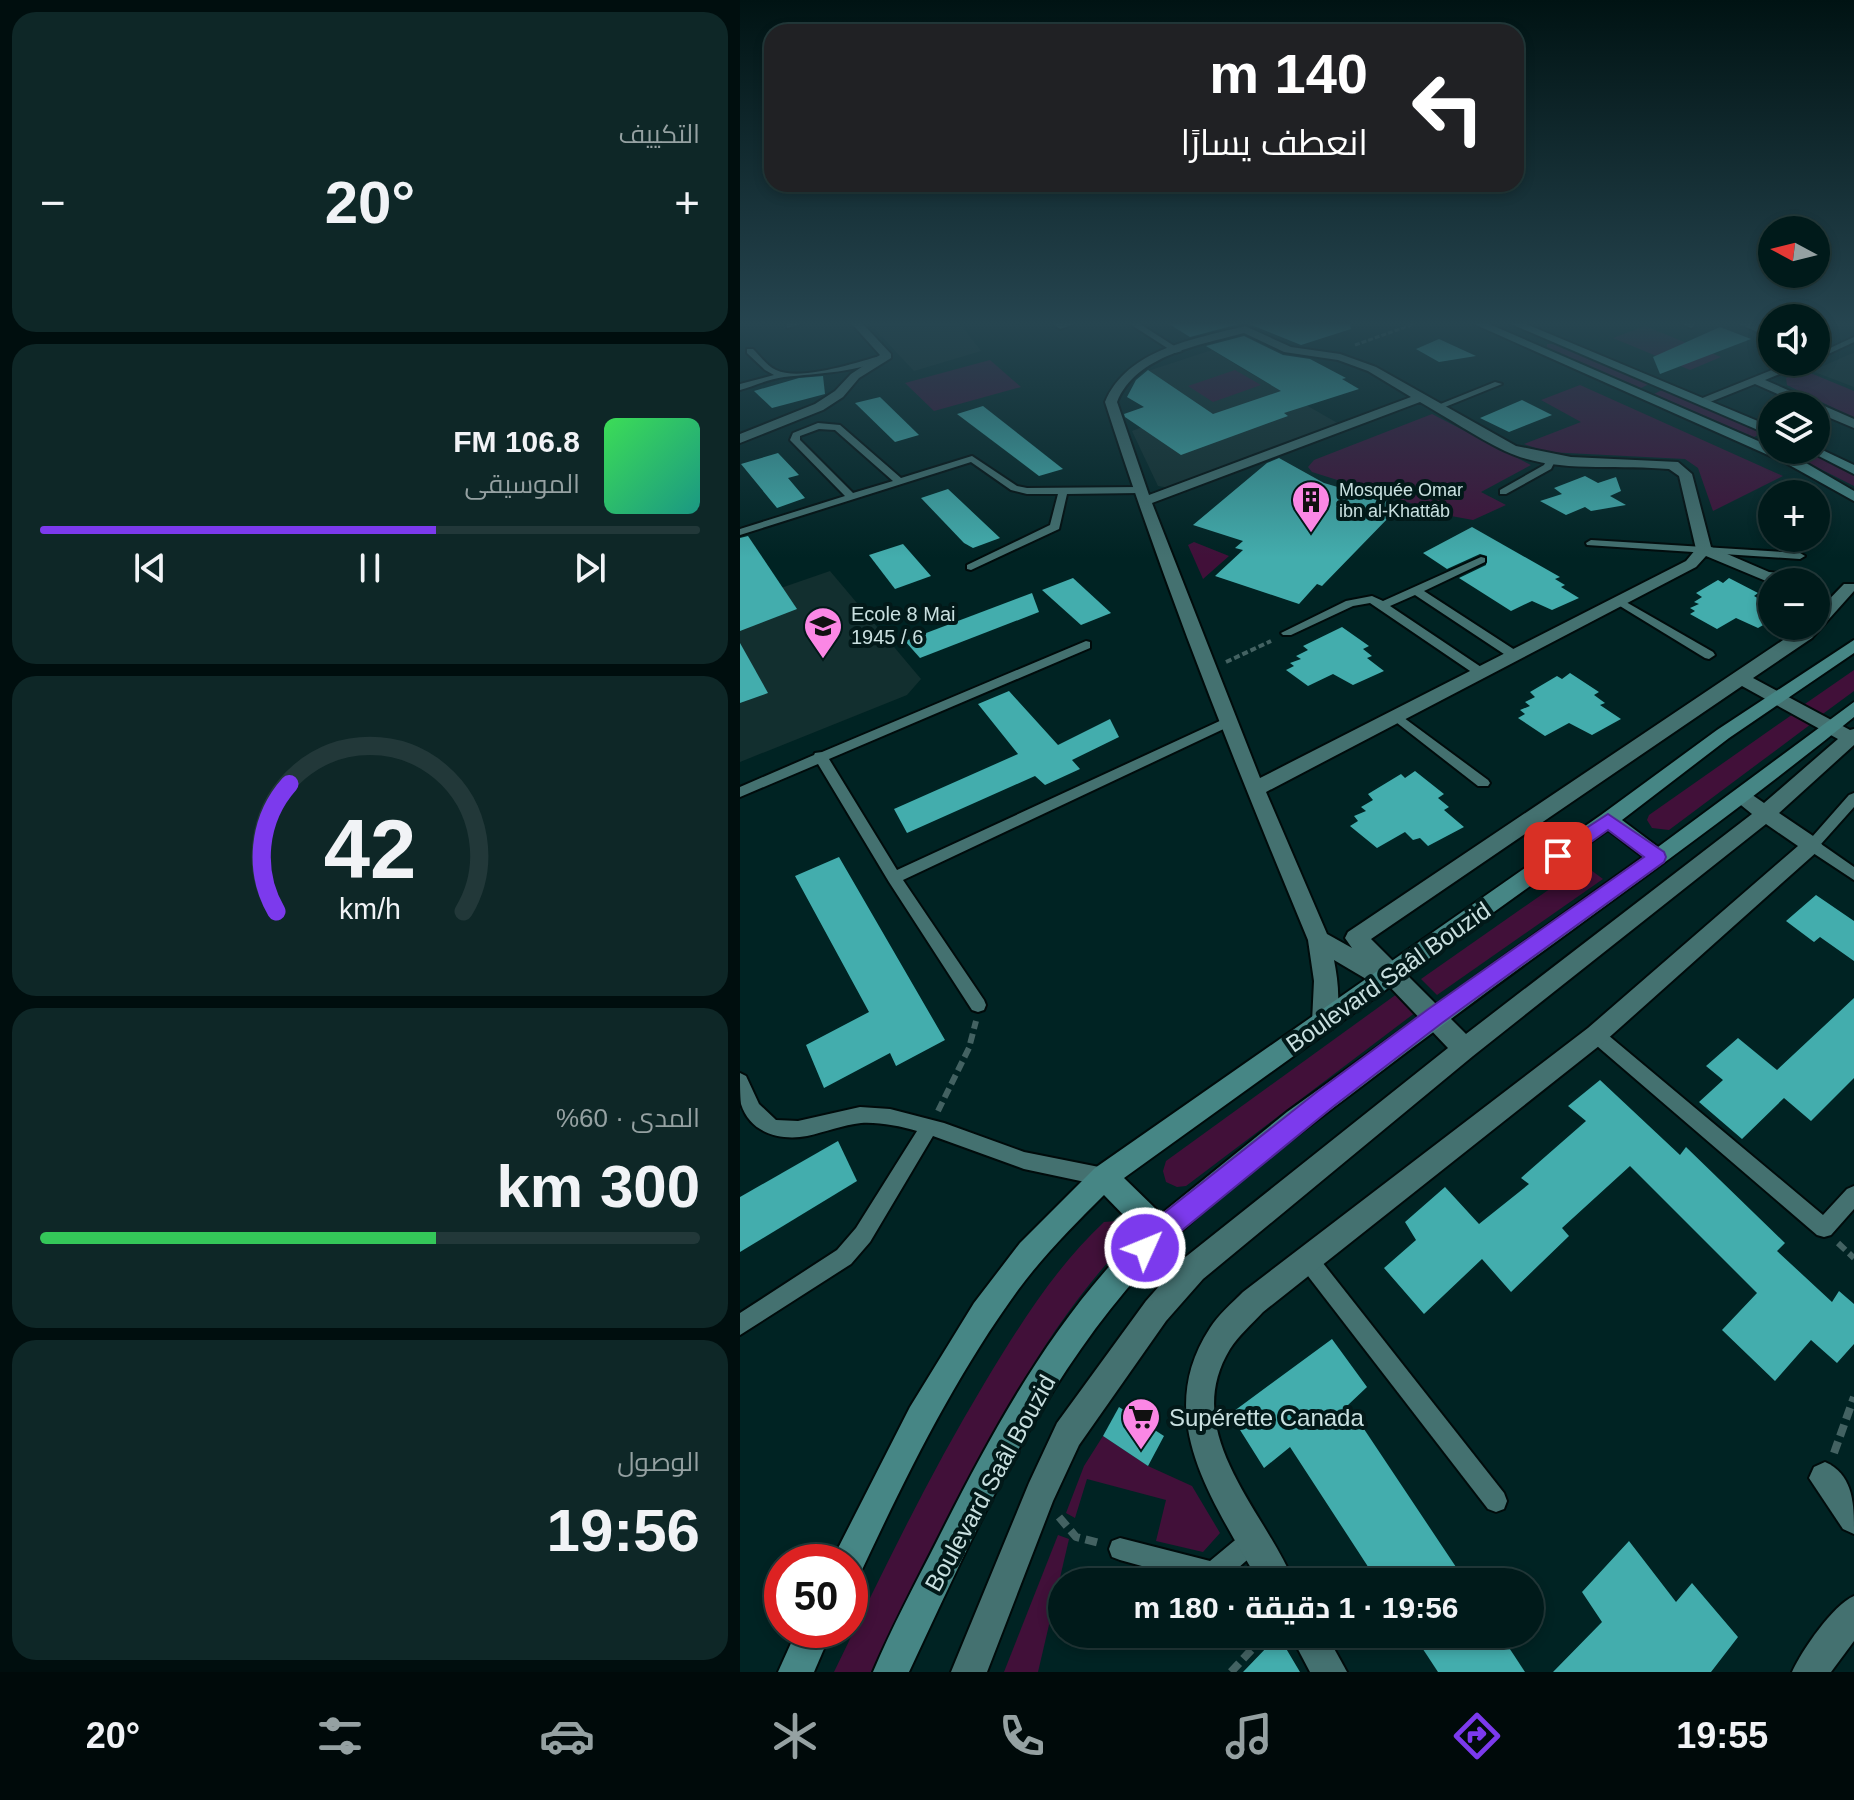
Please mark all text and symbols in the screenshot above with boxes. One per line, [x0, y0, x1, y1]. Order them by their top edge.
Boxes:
text: 140 m [1209, 42, 1368, 105]
icon: left [1396, 56, 1500, 160]
text: التكييف [618, 119, 700, 149]
text: انعطف يسارًا [1181, 122, 1368, 163]
text: 20° [325, 169, 415, 236]
text: − [40, 178, 66, 227]
text: + [674, 178, 700, 227]
north arrow [1758, 216, 1830, 288]
map controls [1758, 216, 1830, 640]
button: sound [1758, 304, 1830, 376]
button: layers [1758, 392, 1830, 464]
text: 106.8 FM [453, 425, 580, 458]
text: الموسيقى [465, 469, 580, 499]
building icon: Mosquée Omar ibn al-Khattâb [1290, 479, 1332, 534]
place label: Mosquée Omar ibn al-Khattâb [1339, 480, 1463, 521]
button: + [1758, 480, 1830, 552]
icon: previous [128, 546, 172, 590]
icon: pause [348, 546, 392, 590]
icon: next [568, 546, 612, 590]
button: − [1758, 568, 1830, 640]
place label: Ecole 8 Mai 1945 / 6 [851, 603, 956, 648]
school or university icon: Ecole 8 Mai 1945 / 6 [802, 605, 844, 660]
text: 42 [324, 803, 416, 896]
pin [1524, 822, 1592, 890]
icon: arrive [1536, 834, 1580, 878]
text: km/h [339, 893, 401, 925]
street label: Boulevard Saâl Bouzid [1281, 896, 1495, 1058]
text: المدى · 60% [556, 1103, 700, 1133]
text: 300 km [497, 1153, 700, 1220]
position arrow [1103, 1206, 1187, 1290]
street label: Boulevard Saâl Bouzid [919, 1370, 1061, 1596]
supermarket icon: Supérette Canada [1120, 1396, 1162, 1451]
place label: Supérette Canada [1169, 1404, 1364, 1431]
text: الوصول [617, 1447, 700, 1477]
text: 19:56 [547, 1497, 700, 1564]
speed limit sign: 50 [764, 1544, 868, 1648]
text: 19:56 · 1 دقيقة · 180 m [1134, 1591, 1459, 1624]
icon: filters [312, 1708, 368, 1764]
icon: car [539, 1708, 595, 1764]
icon: climate [767, 1708, 823, 1764]
icon: phone [994, 1708, 1050, 1764]
icon: music [1221, 1708, 1277, 1764]
icon: directions [1449, 1708, 1505, 1764]
text: 20° [86, 1715, 140, 1756]
text: 19:55 [1676, 1715, 1768, 1756]

